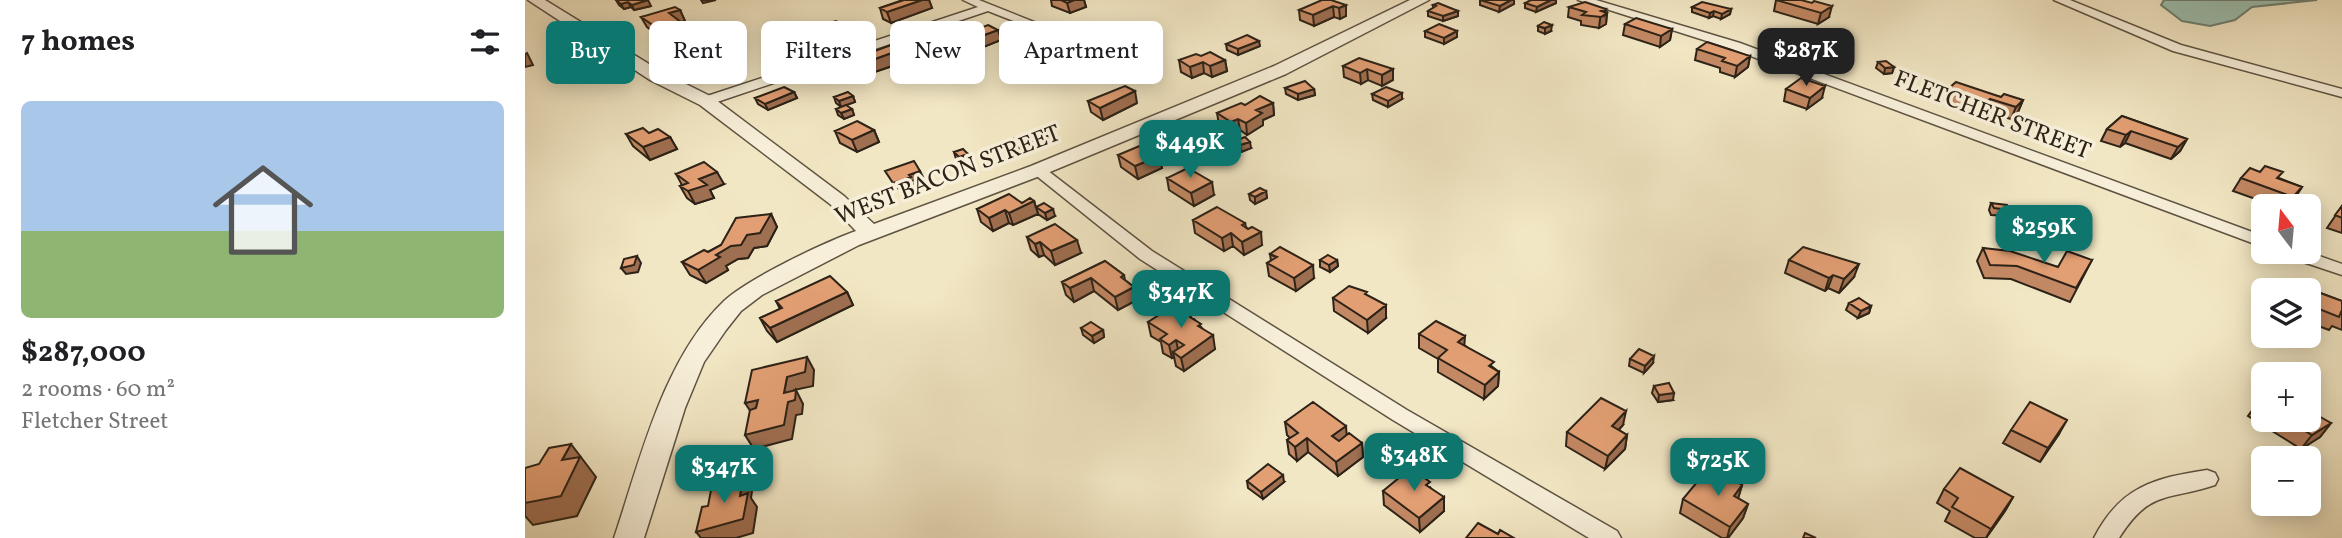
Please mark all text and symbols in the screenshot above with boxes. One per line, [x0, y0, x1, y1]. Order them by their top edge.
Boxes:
text: 7 homes [21, 21, 135, 63]
chip: Buy [546, 21, 635, 84]
chip: Rent [649, 21, 747, 84]
chip: Filters [761, 21, 876, 84]
chip: New [890, 21, 985, 84]
chip: Apartment [999, 21, 1163, 84]
icon: filters [466, 23, 504, 61]
pin: $287K [1757, 28, 1855, 88]
text: $287K [1774, 35, 1838, 67]
street label: FLETCHER STREET [1889, 63, 2095, 169]
street label: WEST BACON STREET [830, 117, 1066, 235]
pin: $449K [1141, 120, 1239, 180]
text: $449K [1155, 127, 1225, 159]
icon: home [200, 147, 326, 273]
north arrow [2251, 194, 2321, 264]
map controls [2251, 194, 2321, 516]
pin: $259K [1995, 205, 2093, 265]
text: $259K [2012, 212, 2077, 244]
pin: $347K [1132, 270, 1230, 330]
text: $347K [1148, 277, 1214, 309]
button: layers [2251, 278, 2321, 348]
text: $287,000 [21, 332, 146, 374]
button: + [2251, 362, 2321, 432]
text: 2 rooms · 60 m² [21, 374, 175, 406]
text: Fletcher Street [21, 406, 168, 438]
pin: $348K [1365, 434, 1463, 493]
pin: $725K [1669, 438, 1767, 498]
text: $348K [1380, 440, 1448, 472]
text: $725K [1686, 445, 1750, 477]
pin: $347K [675, 446, 773, 505]
button: − [2251, 446, 2321, 516]
text: $347K [691, 452, 757, 484]

